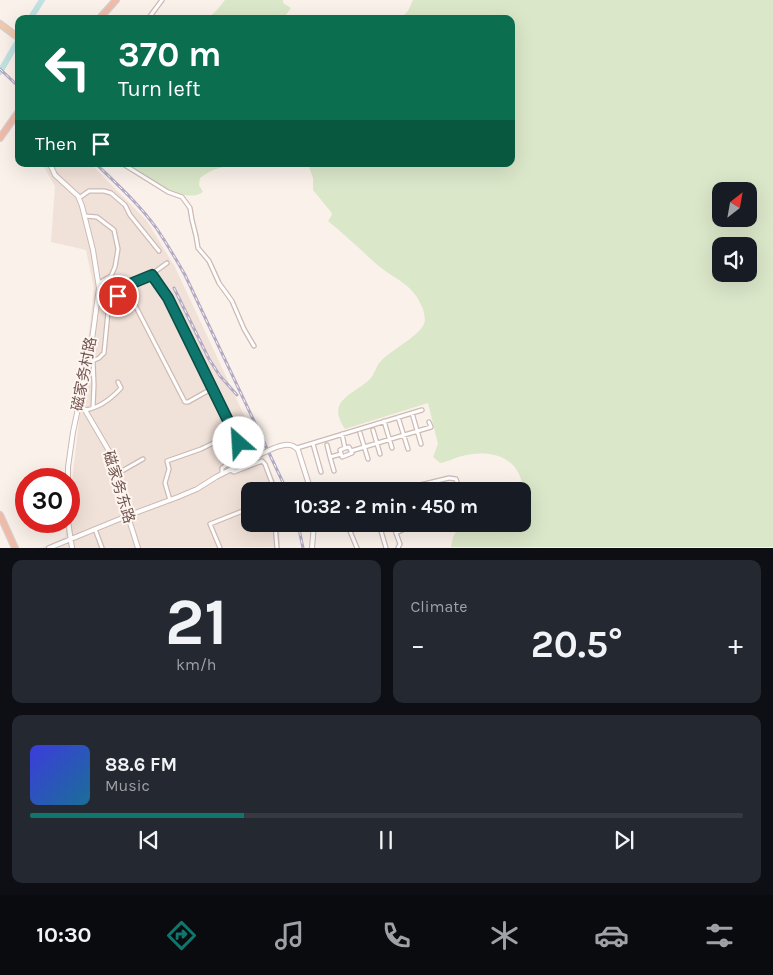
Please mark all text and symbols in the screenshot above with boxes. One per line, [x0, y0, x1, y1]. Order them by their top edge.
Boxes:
text: 370 m [118, 34, 221, 75]
icon: left [35, 35, 100, 100]
text: Turn left [118, 76, 201, 102]
icon: arrive [87, 130, 115, 158]
text: Then [35, 133, 77, 155]
north arrow [712, 182, 758, 228]
map controls [712, 182, 757, 282]
button: sound [712, 237, 757, 282]
pin [97, 275, 139, 317]
icon: arrive [104, 282, 132, 310]
street label: 磁家务村路 [68, 335, 100, 413]
position arrow [212, 416, 264, 468]
street label: 磁家务东路 [99, 448, 139, 526]
speed limit sign: 30 [15, 468, 80, 533]
text: 10:32 · 2 min · 450 m [294, 496, 478, 518]
text: 21 [165, 584, 228, 660]
text: Climate [411, 597, 468, 616]
text: 20.5° [531, 622, 623, 667]
text: − [411, 628, 425, 661]
text: + [728, 628, 743, 661]
text: km/h [176, 655, 217, 674]
text: 88.6 FM [105, 754, 177, 776]
text: Music [105, 776, 150, 795]
icon: previous [135, 826, 163, 854]
icon: pause [372, 826, 400, 854]
icon: next [610, 826, 638, 854]
icon: directions [164, 918, 199, 953]
icon: music [272, 918, 307, 953]
icon: phone [379, 918, 414, 953]
icon: climate [487, 918, 522, 953]
icon: car [594, 918, 629, 953]
icon: filters [702, 918, 737, 953]
text: 10:30 [36, 922, 92, 948]

